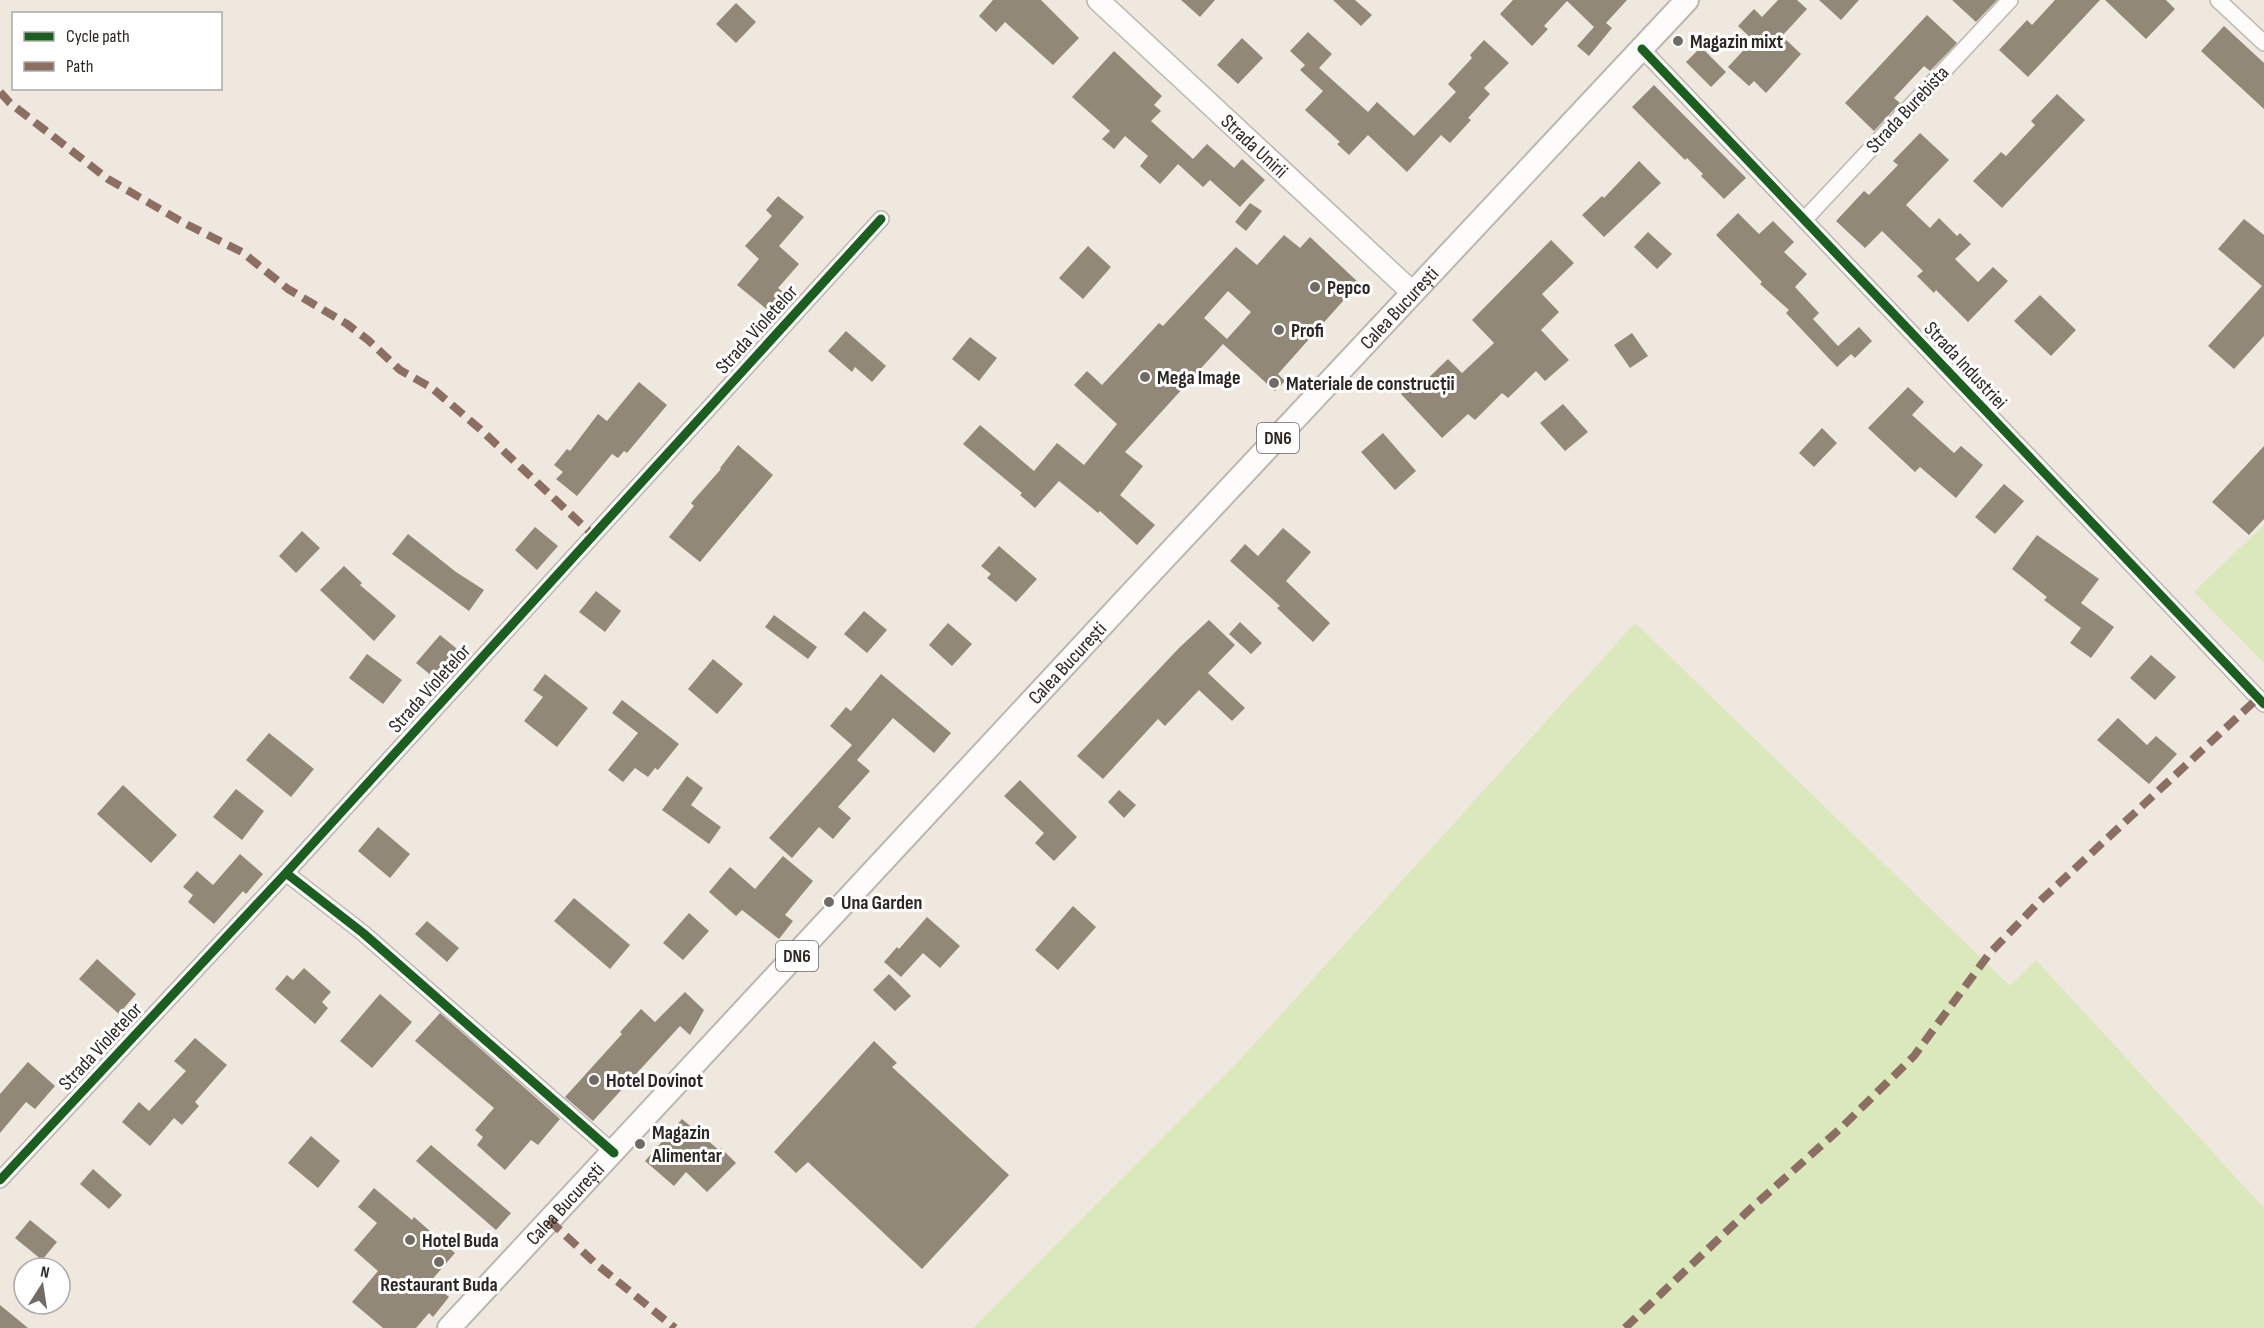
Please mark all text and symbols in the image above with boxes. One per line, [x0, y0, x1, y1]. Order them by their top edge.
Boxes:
legend [12, 12, 222, 90]
text: Cycle path [66, 26, 130, 47]
place label: Magazin mixt [1690, 30, 1784, 54]
marker: Magazin mixt [1671, 34, 1685, 48]
text: Path [66, 56, 94, 77]
street label: Strada Burebista [1861, 61, 1954, 158]
street label: Strada Unirii [1216, 110, 1292, 183]
street label: Calea București [1355, 262, 1444, 355]
place label: Pepco [1327, 276, 1370, 300]
street label: Strada Violetelor [711, 280, 803, 379]
marker: Pepco [1308, 280, 1322, 294]
street label: Strada Industriei [1919, 317, 2012, 414]
place label: Profi [1291, 319, 1324, 343]
marker: Profi [1272, 323, 1286, 337]
place label: Mega Image [1157, 366, 1240, 390]
marker: Mega Image [1138, 370, 1152, 384]
place label: Materiale de construcții [1286, 372, 1455, 396]
marker: Materiale de construcții [1267, 376, 1281, 390]
road number: DN6 [1257, 423, 1299, 453]
street label: Calea București [1024, 617, 1112, 710]
street label: Strada Violetelor [384, 639, 476, 738]
place label: Una Garden [841, 891, 922, 915]
marker: Una Garden [822, 895, 836, 909]
road number: DN6 [776, 941, 818, 971]
street label: Strada Violetelor [54, 998, 148, 1096]
place label: Hotel Dovinot [606, 1069, 704, 1093]
marker: Hotel Dovinot [587, 1073, 601, 1087]
place label: Magazin Alimentar [651, 1121, 722, 1168]
marker: Magazin Alimentar [633, 1137, 647, 1151]
street label: Calea București [521, 1158, 610, 1250]
place label: Hotel Buda [422, 1229, 499, 1253]
marker: Hotel Buda [403, 1233, 417, 1247]
marker: Restaurant Buda [432, 1255, 446, 1269]
north arrow [12, 1256, 72, 1316]
text: N [39, 1263, 51, 1283]
place label: Restaurant Buda [380, 1273, 498, 1297]

